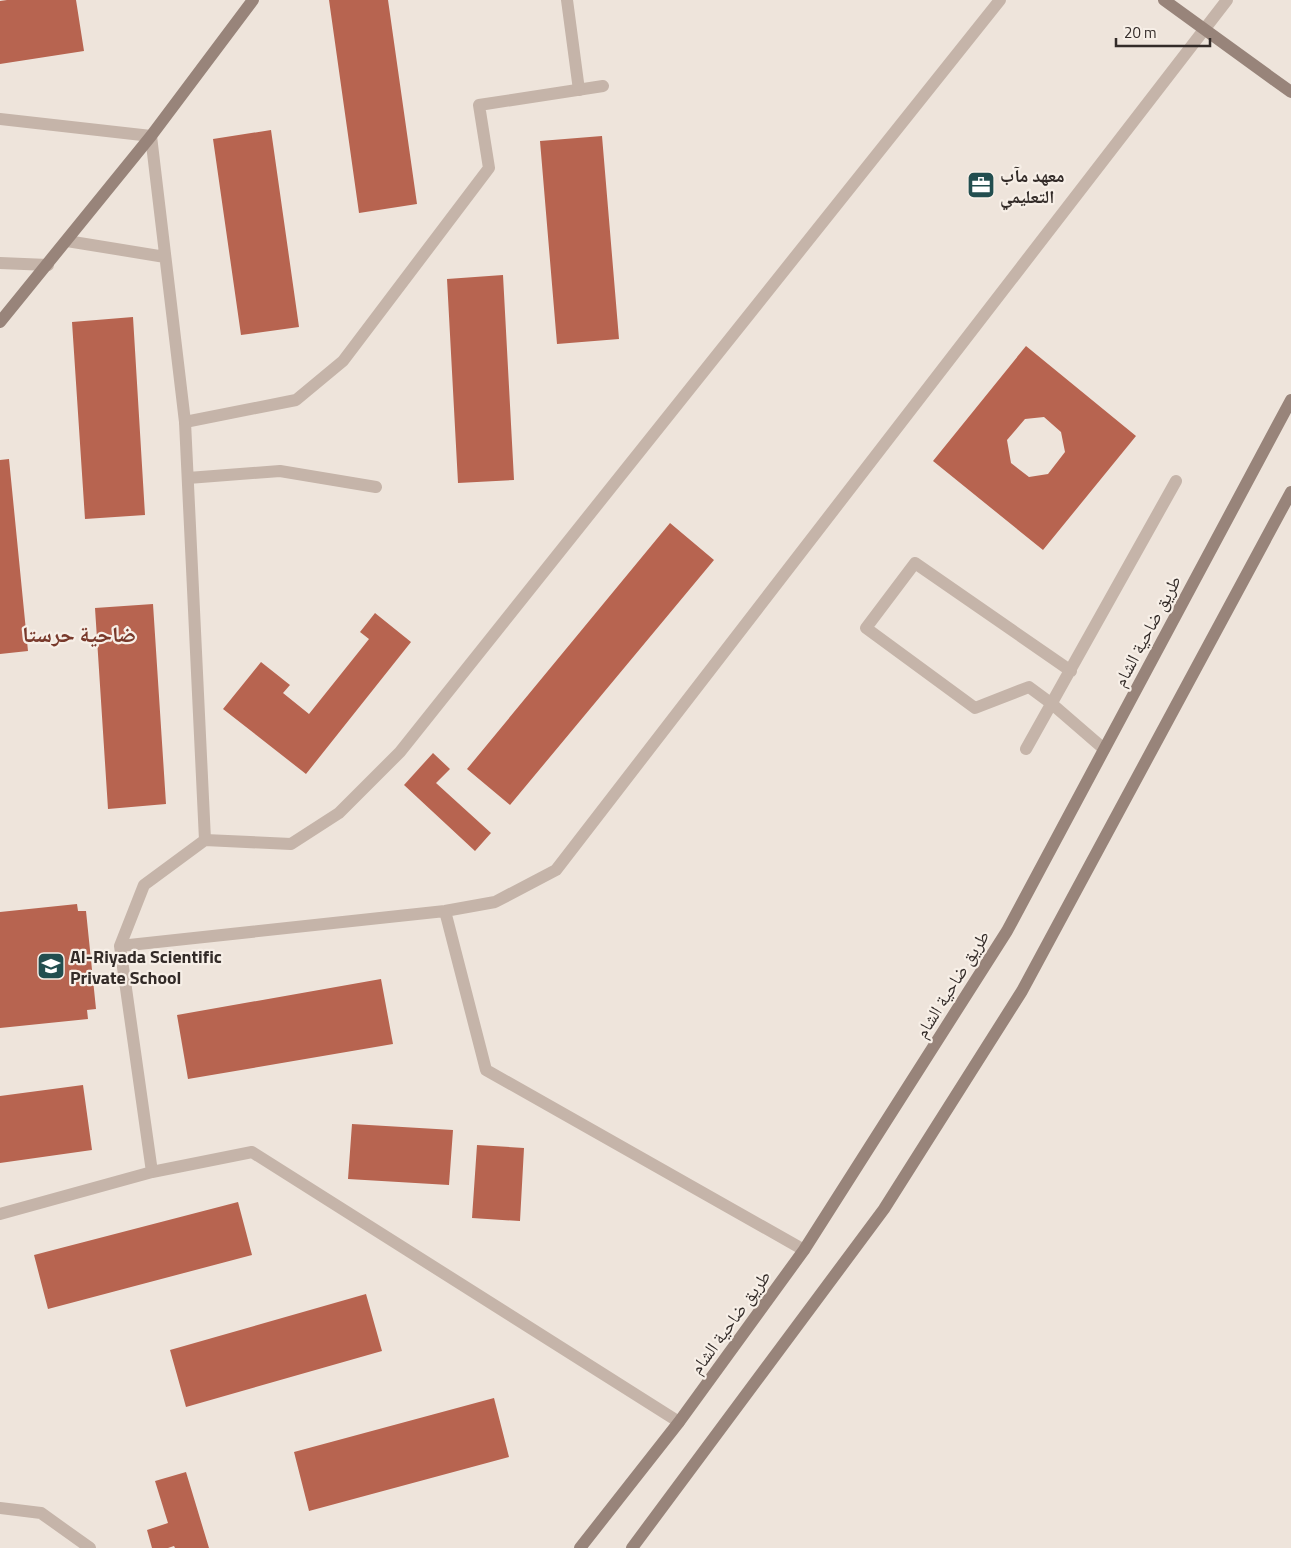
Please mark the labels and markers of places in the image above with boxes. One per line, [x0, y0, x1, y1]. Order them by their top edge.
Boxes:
place label: معهد مآب التعليمي [1000, 162, 1065, 211]
office icon: معهد مآب التعليمي [966, 170, 996, 200]
place label: Al-Riyada Scientific Private School [70, 943, 222, 991]
school or university icon: Al-Riyada Scientific Private School [36, 951, 66, 981]

